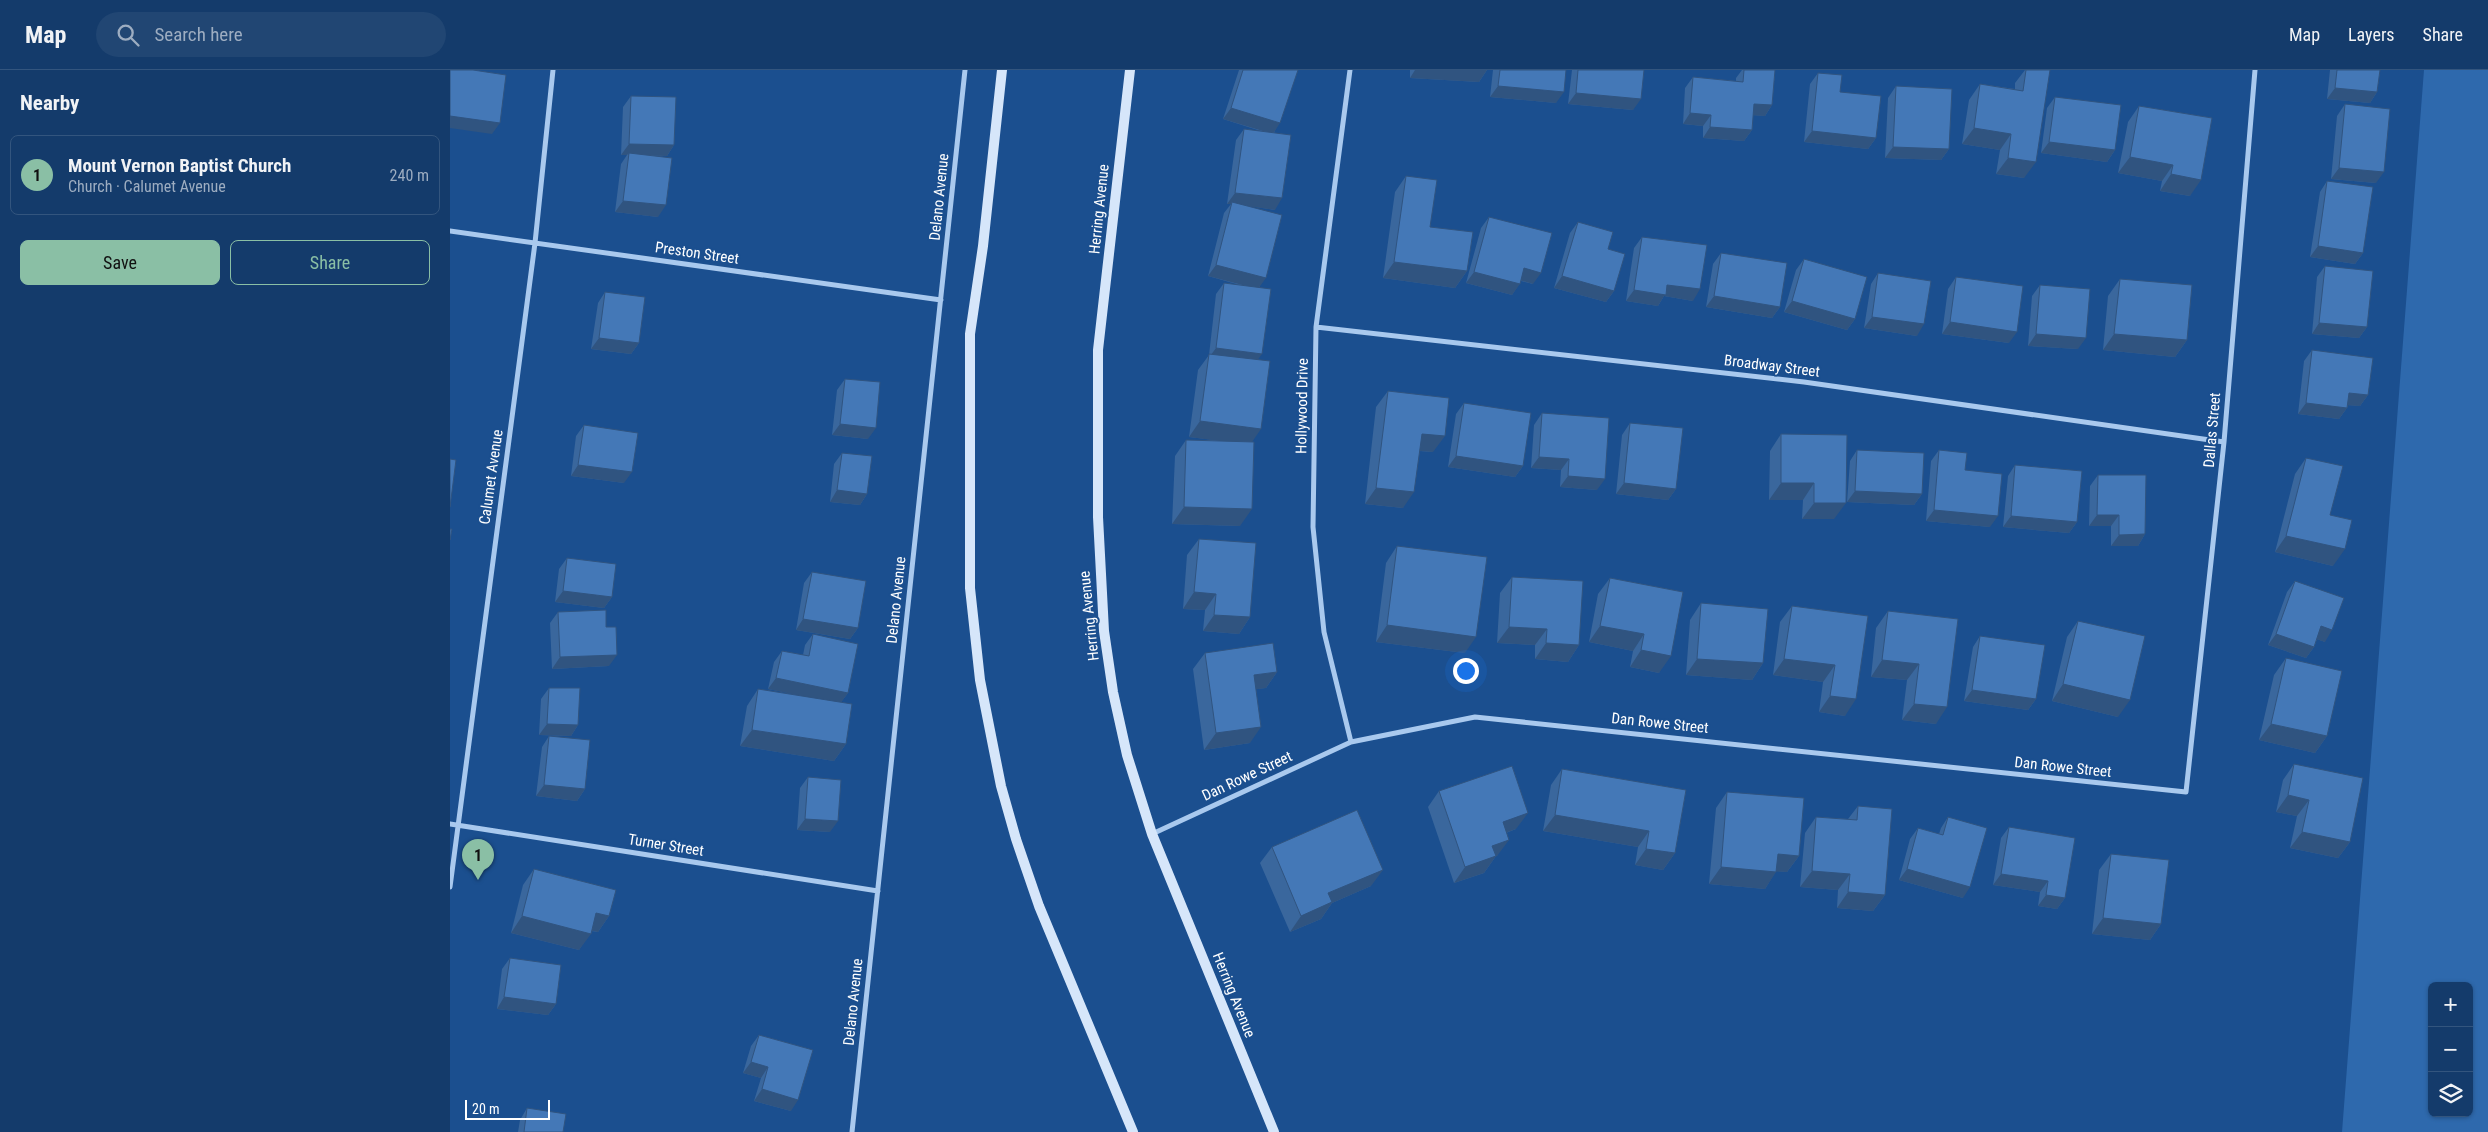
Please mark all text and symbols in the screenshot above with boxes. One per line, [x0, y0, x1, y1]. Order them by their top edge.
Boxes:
search box [96, 12, 446, 57]
text: Map [25, 21, 66, 49]
icon: search [114, 21, 142, 49]
text: Search here [154, 23, 243, 46]
text: Map [2289, 24, 2320, 45]
text: Layers [2348, 24, 2395, 45]
text: Share [2423, 24, 2463, 45]
text: Nearby [20, 91, 79, 115]
street label: Delano Avenue [925, 152, 953, 242]
text: Mount Vernon Baptist Church [68, 154, 291, 177]
street label: Herring Avenue [1085, 163, 1113, 255]
text: 1 [33, 166, 41, 185]
text: 240 m [390, 166, 429, 185]
text: Church · Calumet Avenue [68, 177, 226, 196]
street label: Preston Street [654, 238, 740, 268]
button: Save [20, 240, 220, 285]
button: Share [230, 240, 430, 285]
street label: Broadway Street [1723, 351, 1821, 381]
street label: Hollywood Drive [1292, 358, 1312, 454]
street label: Dallas Street [2200, 392, 2224, 468]
street label: Calumet Avenue [475, 428, 507, 526]
street label: Delano Avenue [882, 555, 910, 645]
street label: Herring Avenue [1075, 570, 1103, 662]
your location [1453, 658, 1479, 684]
street label: Dan Rowe Street [1611, 709, 1709, 737]
street label: Dan Rowe Street [1199, 747, 1295, 805]
street label: Dan Rowe Street [2014, 753, 2112, 781]
street label: Turner Street [627, 830, 705, 860]
pin: 1 [462, 839, 494, 880]
street label: Herring Avenue [1209, 950, 1259, 1040]
street label: Delano Avenue [839, 957, 867, 1047]
map controls [2428, 982, 2473, 1117]
button: + [2428, 982, 2473, 1027]
button: − [2428, 1027, 2473, 1072]
button: layers [2428, 1072, 2473, 1117]
scale bar [465, 1097, 550, 1120]
text: 20 m [472, 1101, 500, 1117]

